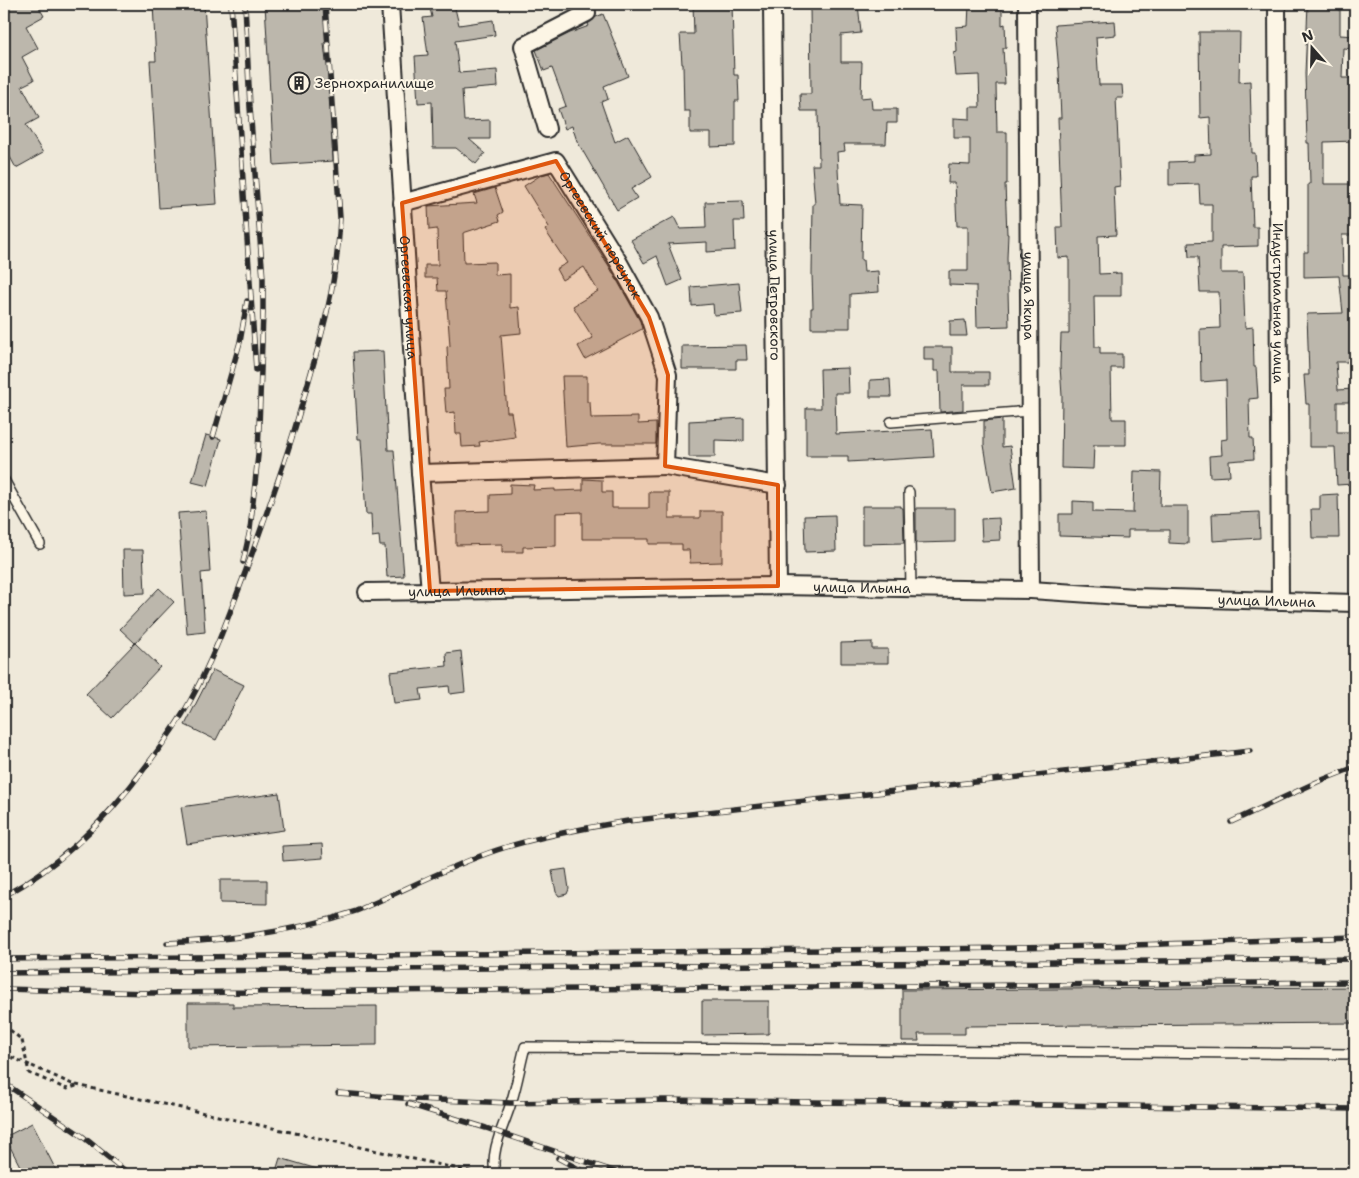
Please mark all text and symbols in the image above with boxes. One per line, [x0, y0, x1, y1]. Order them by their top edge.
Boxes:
north arrow [1286, 22, 1336, 72]
text: N [1299, 25, 1316, 46]
building icon: Зернохранилище [287, 71, 311, 95]
place label: Зернохранилище [315, 74, 435, 92]
street label: Оргеевский переулок [555, 167, 647, 303]
street label: Индустриальная улица [1269, 223, 1288, 384]
street label: улица Петровского [765, 229, 785, 361]
street label: Оргеевская улица [396, 235, 422, 360]
street label: улица Якира [1020, 252, 1038, 341]
street label: улица Ильина [813, 578, 911, 597]
street label: улица Ильина [408, 581, 506, 600]
street label: улица Ильина [1217, 590, 1316, 611]

